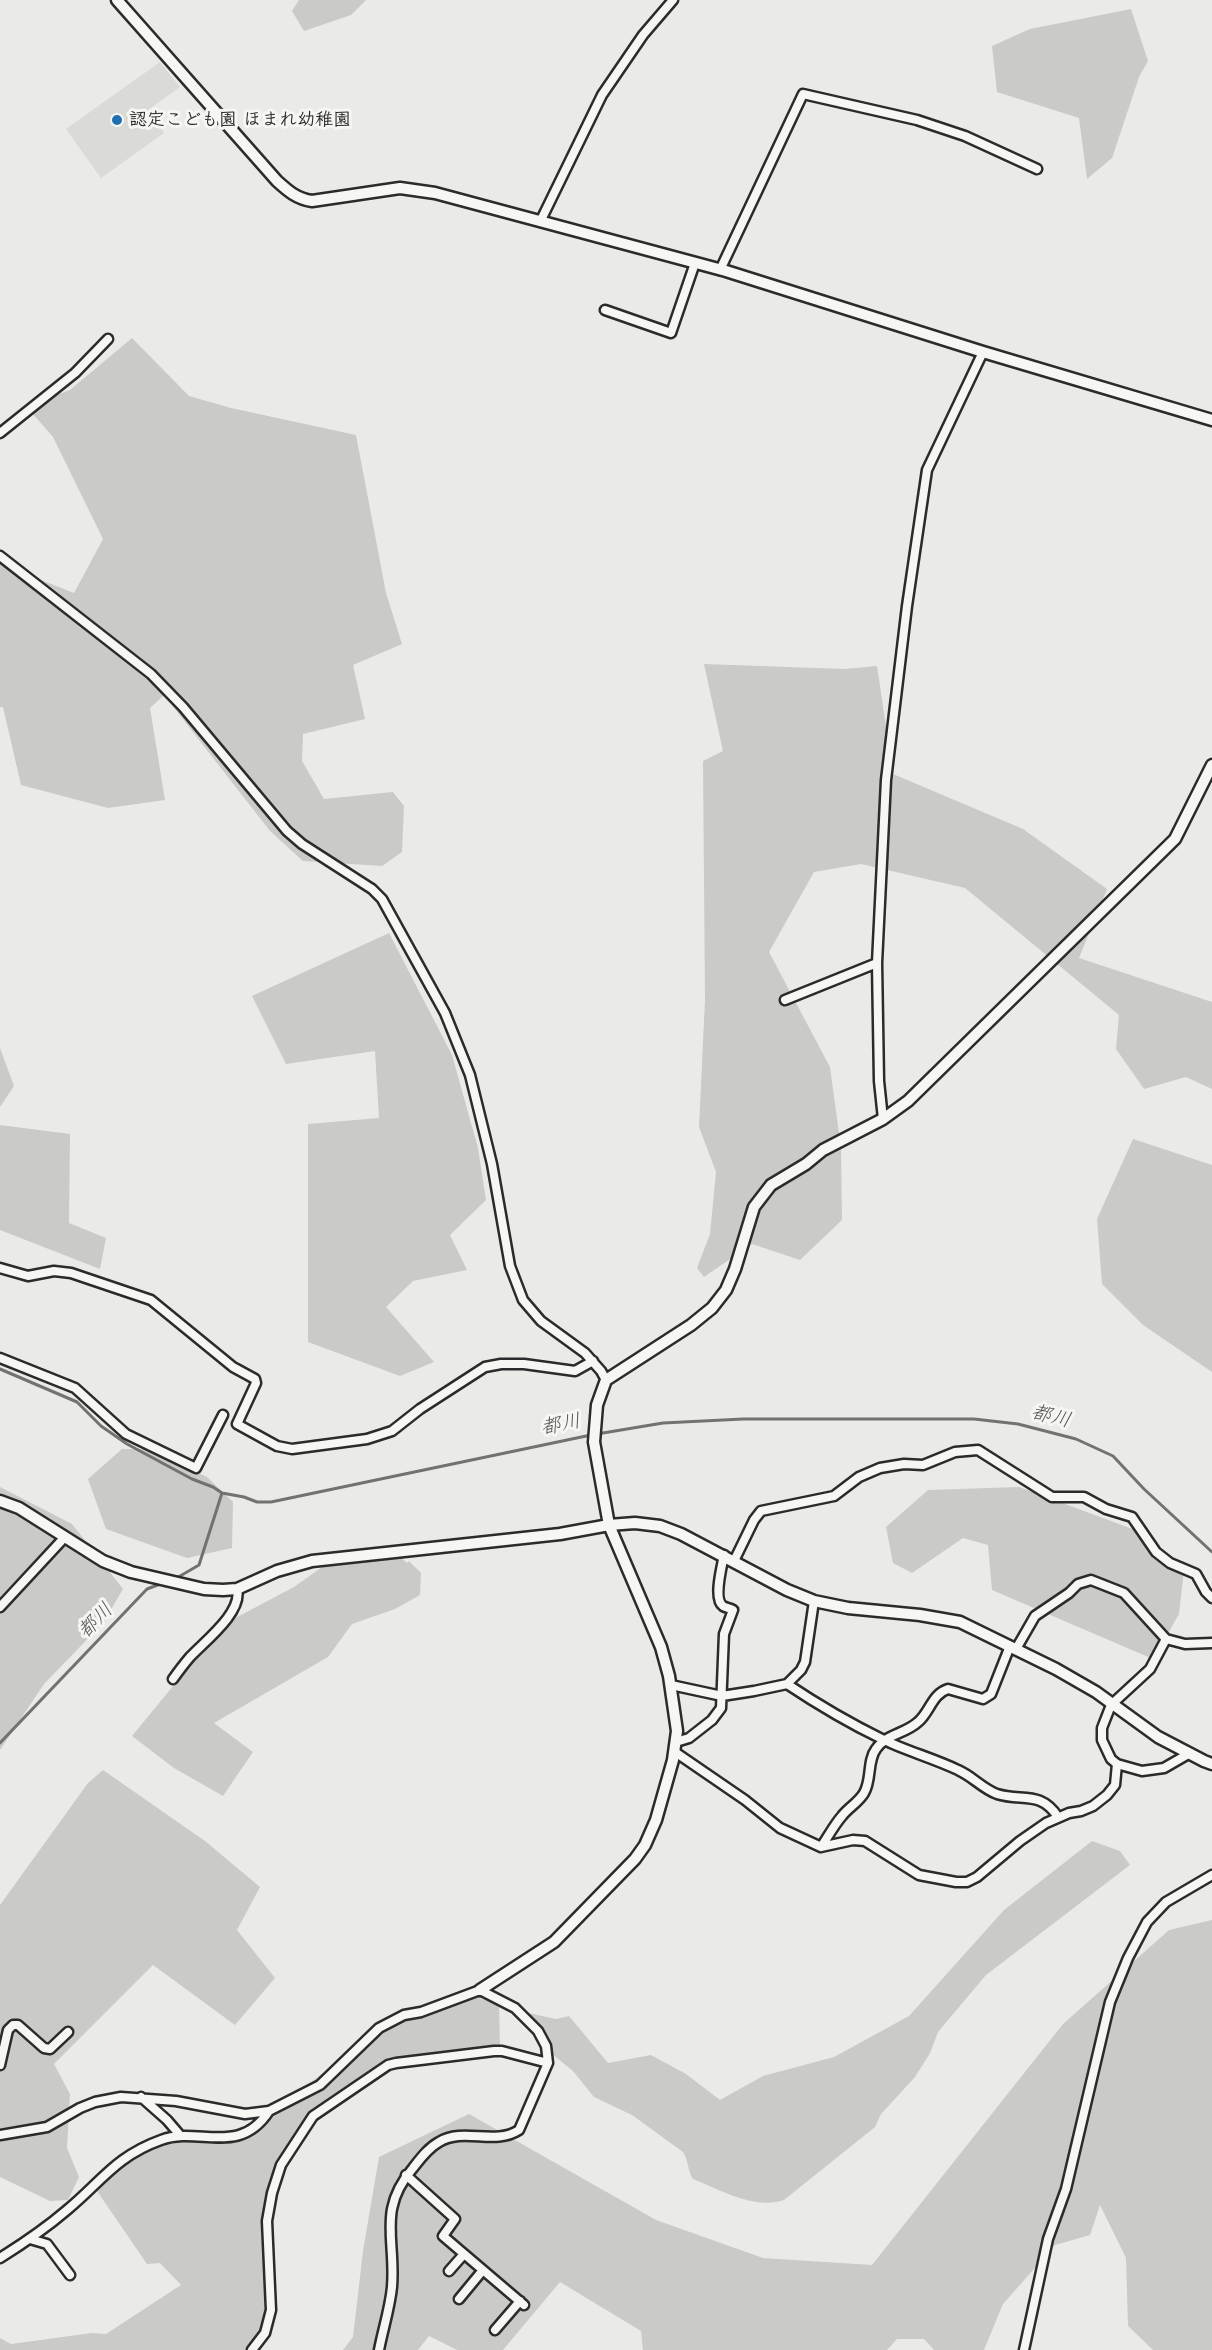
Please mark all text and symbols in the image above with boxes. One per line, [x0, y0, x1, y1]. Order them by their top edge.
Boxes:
place label: 認定こども園 ほまれ幼稚園 [129, 109, 351, 131]
marker: 認定こども園 ほまれ幼稚園 [110, 113, 124, 127]
water label: 都川 [1029, 1401, 1073, 1433]
water label: 都川 [539, 1409, 583, 1441]
water label: 都川 [73, 1598, 119, 1644]

